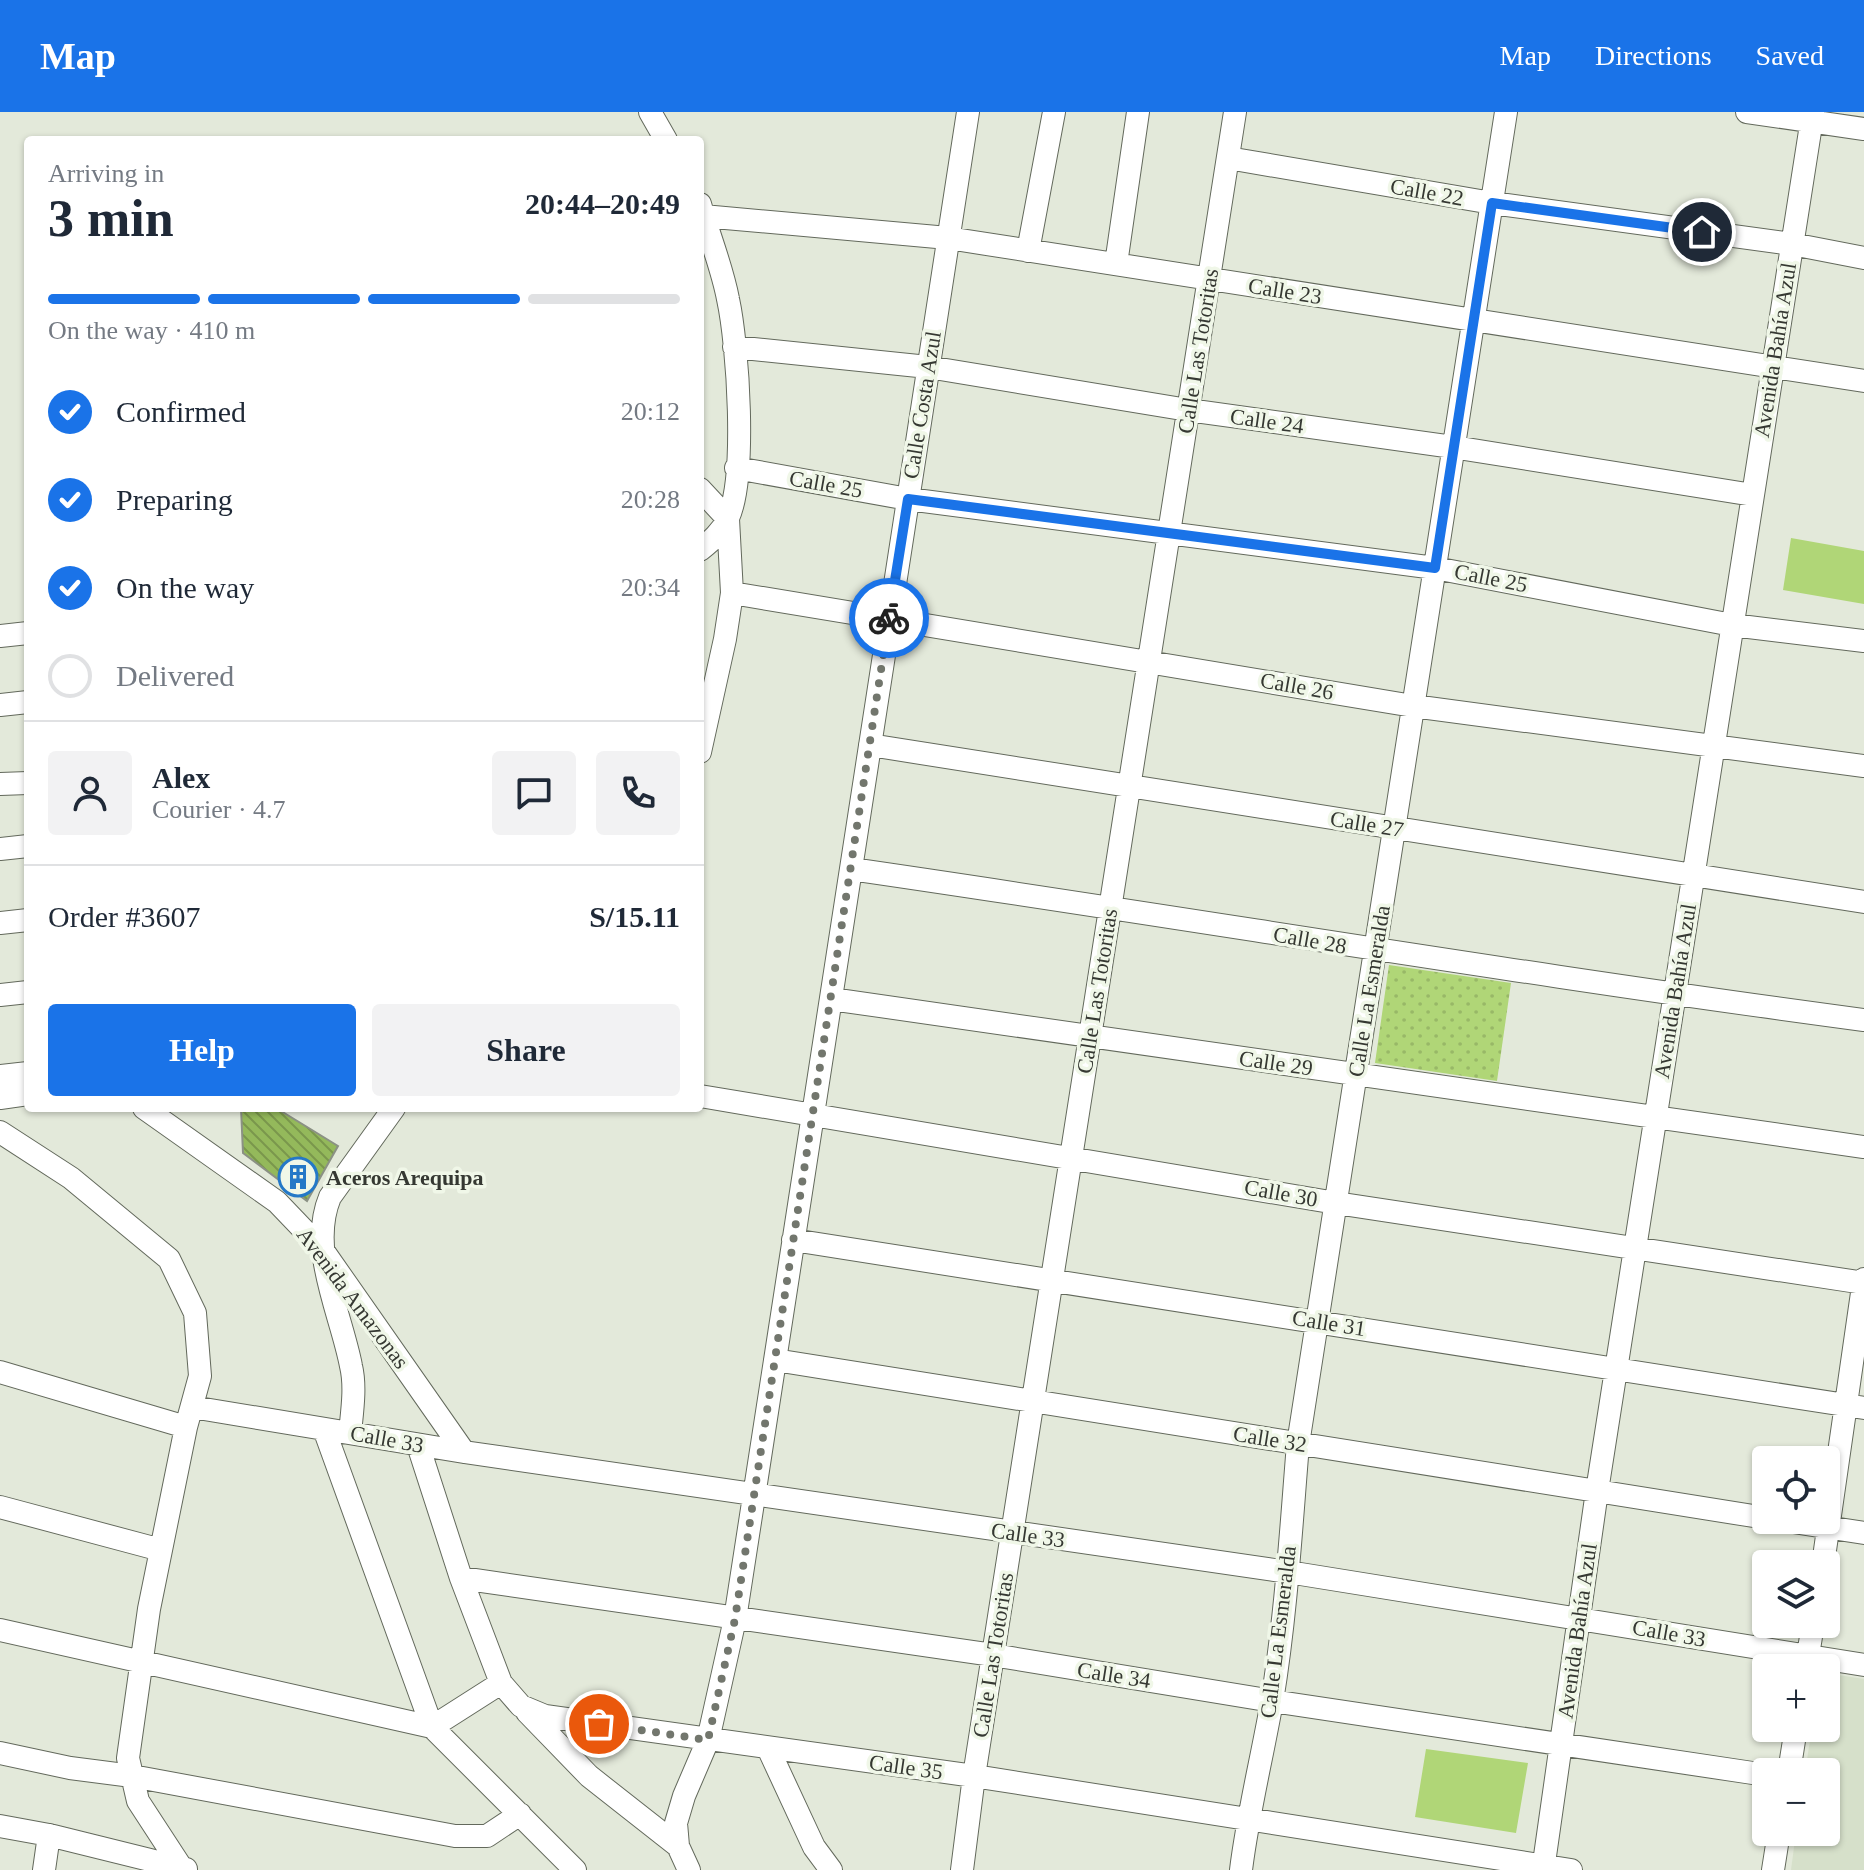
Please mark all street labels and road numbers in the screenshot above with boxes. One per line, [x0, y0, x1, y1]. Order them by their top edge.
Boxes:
street label: Calle 22 [1388, 173, 1466, 211]
street label: Avenida Bahía Azul [1749, 261, 1801, 439]
street label: Calle Las Totoritas [1173, 267, 1223, 435]
street label: Calle 23 [1247, 273, 1323, 309]
street label: Calle Costa Azul [898, 329, 946, 481]
street label: Calle 24 [1229, 403, 1305, 439]
street label: Calle 25 [787, 465, 865, 503]
street label: Calle 25 [1452, 559, 1530, 597]
street label: Calle 26 [1258, 667, 1336, 705]
street label: Calle 27 [1329, 806, 1405, 842]
street label: Avenida Bahía Azul [1649, 902, 1701, 1080]
street label: Calle La Esmeralda [1343, 903, 1395, 1079]
street label: Calle Las Totoritas [1072, 907, 1122, 1075]
street label: Calle 28 [1271, 921, 1349, 959]
street label: Calle 29 [1238, 1045, 1314, 1081]
street label: Calle 30 [1242, 1174, 1320, 1212]
street label: Avenida Amazonas [292, 1223, 414, 1373]
street label: Calle 31 [1291, 1305, 1367, 1341]
street label: Calle 33 [348, 1420, 426, 1458]
street label: Calle 32 [1232, 1421, 1308, 1457]
street label: Calle 33 [990, 1517, 1066, 1553]
street label: Avenida Bahía Azul [1552, 1542, 1602, 1720]
street label: Calle La Esmeralda [1255, 1544, 1301, 1720]
street label: Calle Las Totoritas [968, 1571, 1018, 1739]
street label: Calle 33 [1630, 1614, 1708, 1652]
street label: Calle 34 [1076, 1657, 1152, 1693]
street label: Calle 35 [868, 1749, 944, 1785]

